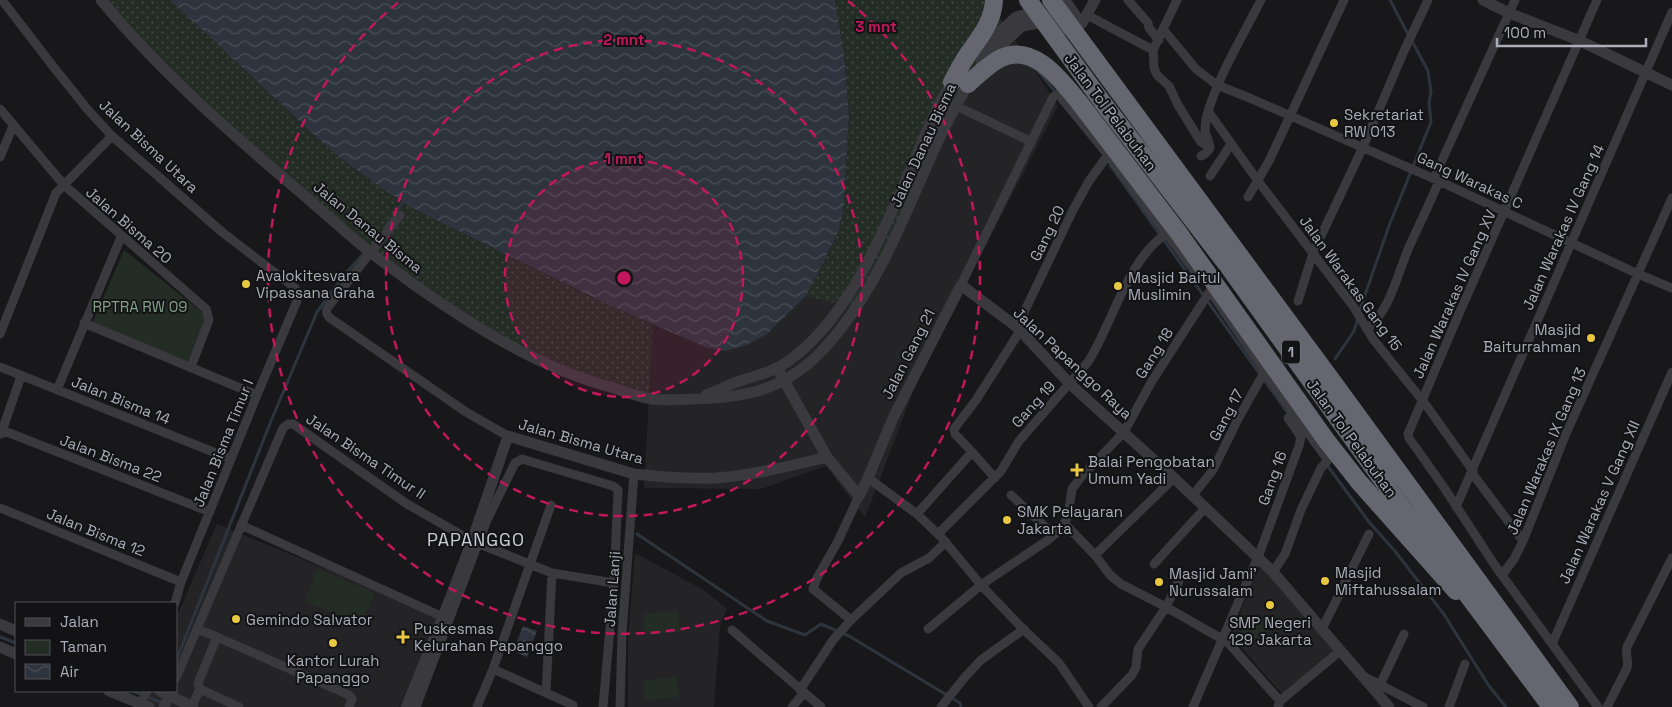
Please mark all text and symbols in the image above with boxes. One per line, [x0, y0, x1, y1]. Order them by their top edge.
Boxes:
scale bar [1497, 15, 1646, 47]
text: 3 mnt [855, 17, 897, 36]
text: 100 m [1504, 23, 1546, 42]
text: 2 mnt [603, 30, 645, 49]
street label: Jalan Tol Pelabuhan [1061, 50, 1161, 174]
street label: Jalan Danau Bisma [886, 80, 960, 210]
street label: Jalan Bisma Utara [95, 95, 203, 197]
place label: Sekretariat RW 013 [1344, 105, 1424, 141]
marker: Sekretariat RW 013 [1328, 117, 1340, 129]
street label: Jalan Warakas IV Gang 14 [1518, 141, 1608, 313]
street label: Gang Warakas C [1414, 147, 1526, 213]
text: 1 mnt [604, 149, 644, 168]
street label: Jalan Danau Bisma [310, 177, 427, 277]
street label: Jalan Bisma 20 [82, 182, 176, 268]
street label: Gang 20 [1025, 202, 1069, 264]
street label: Jalan Warakas IV Gang XV [1408, 207, 1500, 381]
street label: Jalan Warakas Gang 15 [1295, 212, 1407, 354]
place label: Avalokitesvara Vipassana Graha [256, 266, 375, 302]
place label: Masjid Baitul Muslimin [1128, 268, 1220, 304]
centre of rings [615, 269, 633, 287]
marker: Avalokitesvara Vipassana Graha [240, 278, 252, 290]
marker: Masjid Baitul Muslimin [1112, 280, 1124, 292]
park label: RPTRA RW 09 [93, 297, 187, 316]
street label: Jalan Papanggo Raya [1010, 303, 1137, 423]
street label: Jalan Gang 21 [877, 306, 939, 402]
place label: Masjid Baiturrahman [1483, 320, 1581, 356]
street label: Gang 18 [1131, 324, 1177, 382]
marker: Masjid Baiturrahman [1585, 332, 1597, 344]
road number: 1 [1282, 341, 1300, 364]
street label: Jalan Warakas IX Gang 13 [1502, 365, 1590, 537]
street label: Jalan Bisma 14 [69, 372, 173, 428]
street label: Jalan Tol Pelabuhan [1303, 375, 1401, 501]
street label: Jalan Bisma Timur I [189, 376, 257, 510]
street label: Gang 19 [1007, 377, 1059, 431]
street label: Gang 17 [1204, 386, 1248, 444]
street label: Jalan Bisma Timur II [303, 409, 429, 503]
street label: Jalan Bisma Utara [516, 414, 646, 468]
street label: Jalan Warakas V Gang XII [1554, 417, 1644, 587]
street label: Jalan Bisma 22 [57, 430, 165, 486]
street label: Gang 16 [1253, 448, 1291, 508]
place label: Balai Pengobatan Umum Yadi [1088, 452, 1215, 488]
marker: Balai Pengobatan Umum Yadi [1070, 463, 1084, 477]
place label: SMK Pelayaran Jakarta [1017, 502, 1123, 538]
street label: Jalan Bisma 12 [44, 504, 148, 560]
marker: SMK Pelayaran Jakarta [1001, 514, 1013, 526]
district label: PAPANGGO [427, 528, 525, 551]
street label: Jalan Lanji [600, 550, 624, 628]
place label: Masjid Miftahussalam [1335, 563, 1441, 599]
place label: Masjid Jami' Nurussalam [1169, 564, 1257, 600]
marker: Masjid Miftahussalam [1319, 575, 1331, 587]
marker: Masjid Jami' Nurussalam [1153, 576, 1165, 588]
marker: SMP Negeri 129 Jakarta [1264, 599, 1276, 611]
legend [15, 602, 178, 692]
place label: Gemindo Salvator [246, 610, 373, 629]
text: Jalan [60, 612, 99, 631]
marker: Gemindo Salvator [230, 613, 242, 625]
place label: SMP Negeri 129 Jakarta [1228, 613, 1312, 649]
place label: Puskesmas Kelurahan Papanggo [414, 619, 563, 655]
marker: Puskesmas Kelurahan Papanggo [396, 630, 410, 644]
text: Taman [60, 637, 107, 656]
marker: Kantor Lurah Papanggo [327, 637, 339, 649]
place label: Kantor Lurah Papanggo [287, 651, 379, 687]
text: Air [60, 662, 79, 681]

